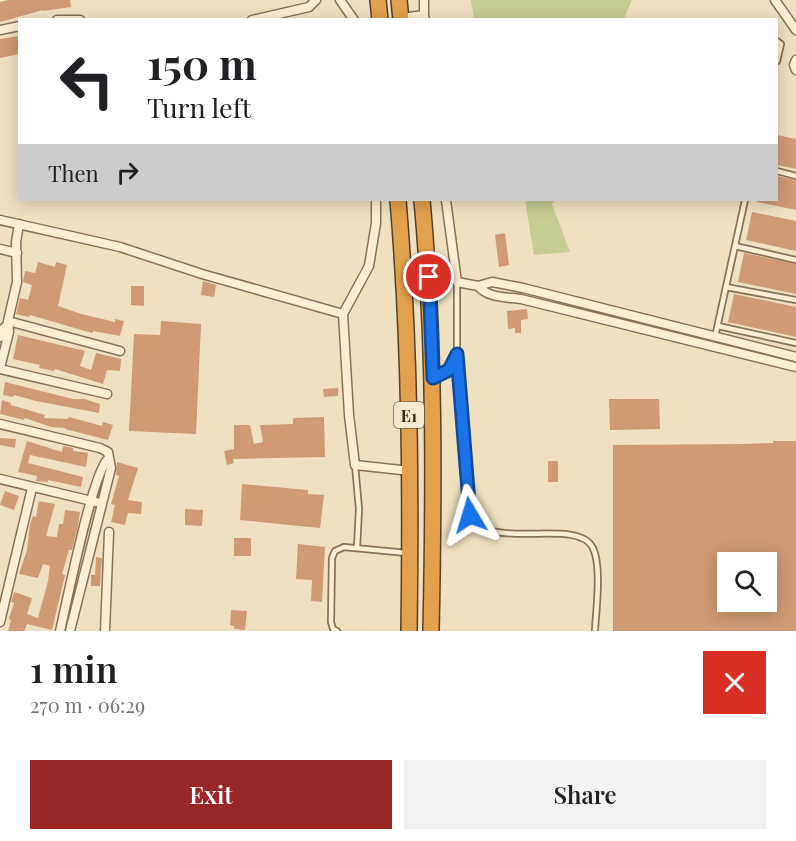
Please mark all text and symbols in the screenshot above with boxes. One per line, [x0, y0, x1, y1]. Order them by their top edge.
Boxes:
text: 150 m [147, 35, 257, 91]
icon: left [48, 42, 126, 120]
text: Turn left [147, 89, 251, 125]
icon: right [111, 156, 144, 189]
text: Then [48, 158, 99, 188]
pin [403, 251, 454, 302]
icon: arrive [412, 260, 445, 293]
road number: E1 [394, 402, 424, 428]
position arrow [438, 483, 502, 547]
map controls [717, 552, 777, 612]
button: search [717, 552, 777, 612]
text: 1 min [30, 644, 118, 692]
button: close [703, 651, 766, 714]
text: 270 m · 06:29 [30, 691, 145, 718]
button: Exit [30, 760, 392, 829]
button: Share [404, 760, 766, 829]

